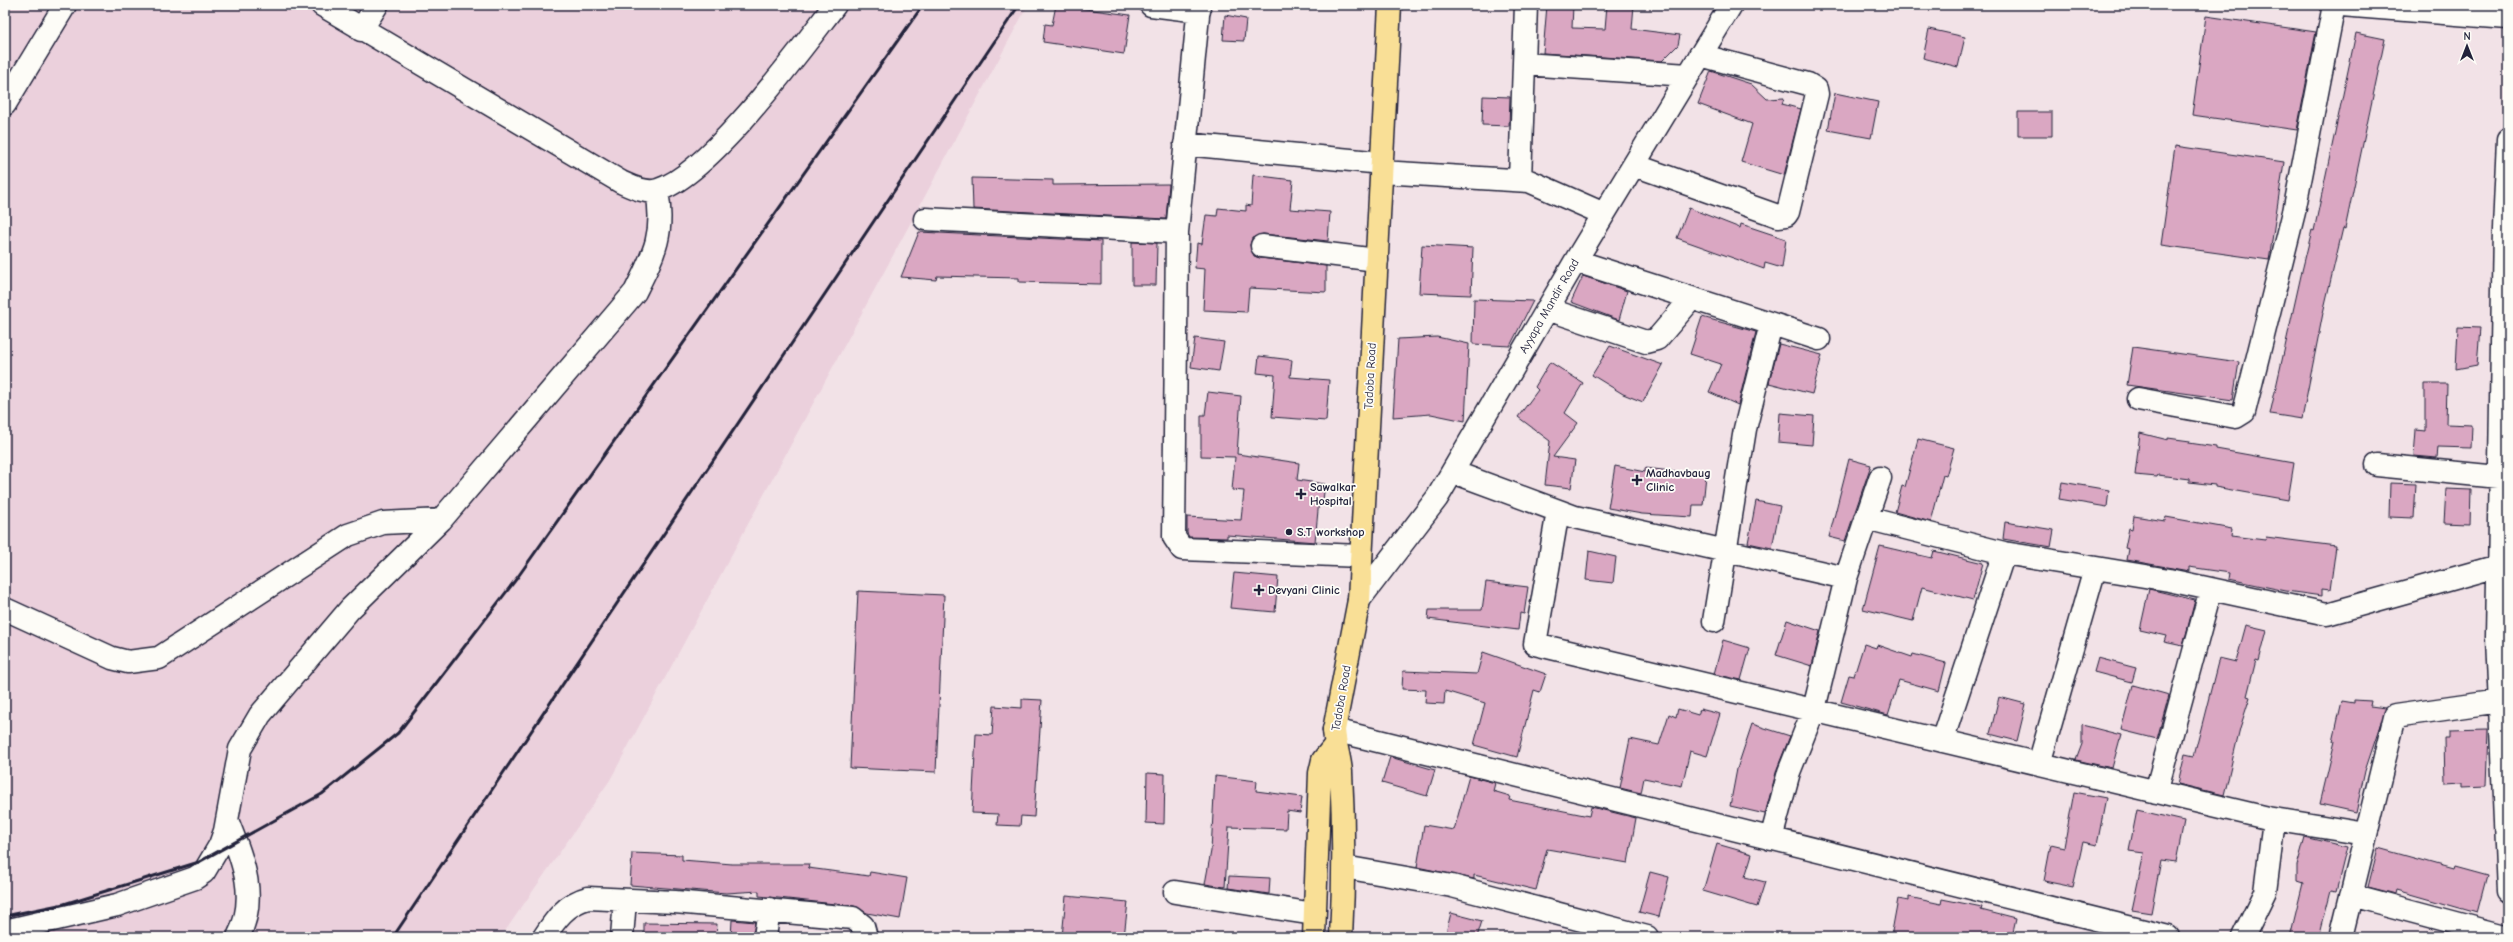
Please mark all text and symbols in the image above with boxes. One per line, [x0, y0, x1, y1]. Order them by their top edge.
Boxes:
north arrow [2447, 26, 2487, 66]
text: N [2463, 30, 2471, 43]
street label: Ayyapa Mandir Road [1516, 256, 1582, 356]
street label: Tadoba Road [1361, 342, 1379, 410]
place label: Madhavbaug Clinic [1646, 466, 1711, 494]
marker: Madhavbaug Clinic [1631, 474, 1643, 486]
place label: Sawalkar Hospital [1310, 480, 1356, 508]
marker: Sawalkar Hospital [1295, 488, 1307, 500]
place label: S.T workshop [1297, 525, 1365, 539]
marker: S.T workshop [1284, 527, 1294, 537]
place label: Devyani Clinic [1268, 583, 1340, 597]
marker: Devyani Clinic [1253, 584, 1265, 596]
street label: Tadoba Road [1328, 664, 1354, 732]

